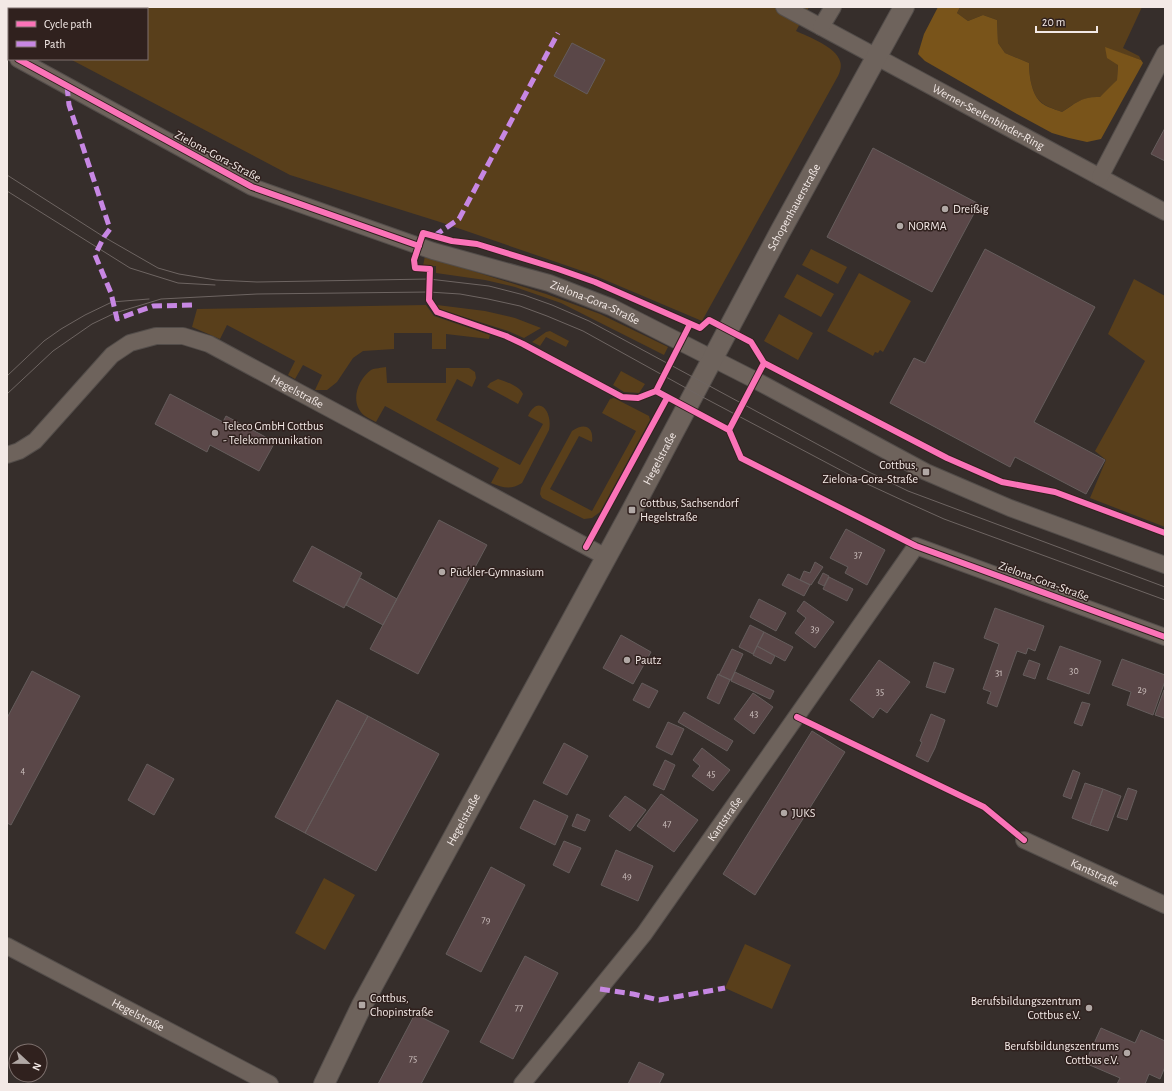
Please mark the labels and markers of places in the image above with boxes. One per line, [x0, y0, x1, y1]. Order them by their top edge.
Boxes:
place label: Dreißig [953, 203, 989, 215]
marker: Dreißig [940, 204, 950, 214]
place label: NORMA [908, 220, 947, 232]
marker: NORMA [895, 221, 905, 231]
place label: Teleco GmbH Cottbus - Telekommunikation [223, 420, 324, 446]
marker: Teleco GmbH Cottbus - Telekommunikation [210, 428, 220, 438]
place label: Cottbus, Zielona-Gora-Straße [822, 459, 918, 485]
marker: Cottbus, Zielona-Gora-Straße [921, 467, 931, 477]
place label: Cottbus, Sachsendorf Hegelstraße [640, 497, 740, 523]
marker: Cottbus, Sachsendorf Hegelstraße [627, 505, 637, 515]
place label: Pückler-Gymnasium [450, 566, 544, 579]
marker: Pückler-Gymnasium [437, 567, 447, 577]
place label: Pautz [635, 654, 661, 666]
marker: Pautz [622, 655, 632, 665]
place label: JUKS [792, 807, 816, 819]
marker: JUKS [779, 808, 789, 818]
place label: Cottbus, Chopinstraße [370, 992, 433, 1018]
place label: Berufsbildungszentrum Cottbus e.V. [971, 995, 1081, 1021]
marker: Cottbus, Chopinstraße [357, 1000, 367, 1010]
marker: Berufsbildungszentrum Cottbus e.V. [1084, 1003, 1094, 1013]
place label: Berufsbildungszentrums Cottbus e.V. [1004, 1040, 1119, 1066]
marker: Berufsbildungszentrums Cottbus e.V. [1122, 1048, 1132, 1058]

